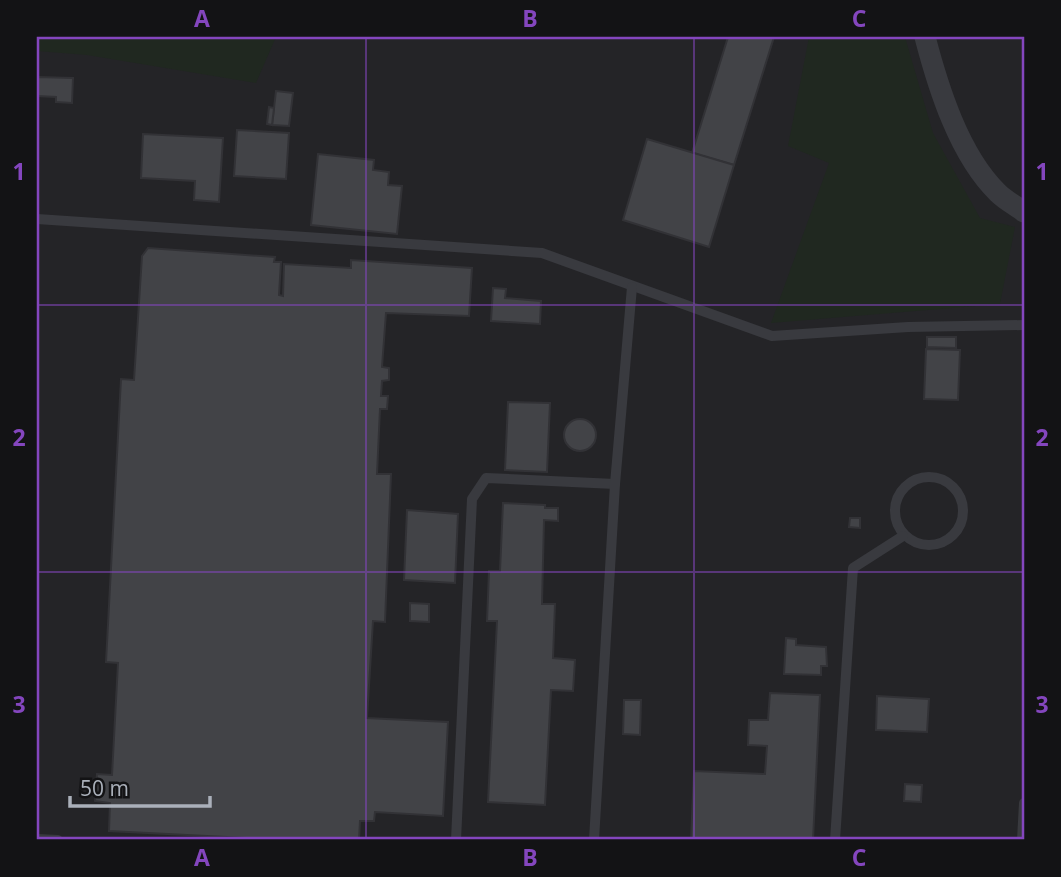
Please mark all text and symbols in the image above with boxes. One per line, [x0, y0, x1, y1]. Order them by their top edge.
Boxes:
text: A [194, 2, 210, 34]
text: B [522, 2, 538, 34]
text: C [852, 2, 866, 34]
text: 1 [12, 155, 26, 187]
text: 1 [1035, 155, 1049, 187]
text: 2 [12, 421, 26, 453]
text: 2 [1035, 421, 1049, 453]
text: 3 [12, 688, 26, 720]
text: 3 [1035, 688, 1049, 720]
scale bar [70, 765, 210, 809]
text: 50 m [80, 774, 129, 802]
text: A [194, 841, 210, 873]
text: B [522, 841, 538, 873]
text: C [852, 841, 866, 873]

